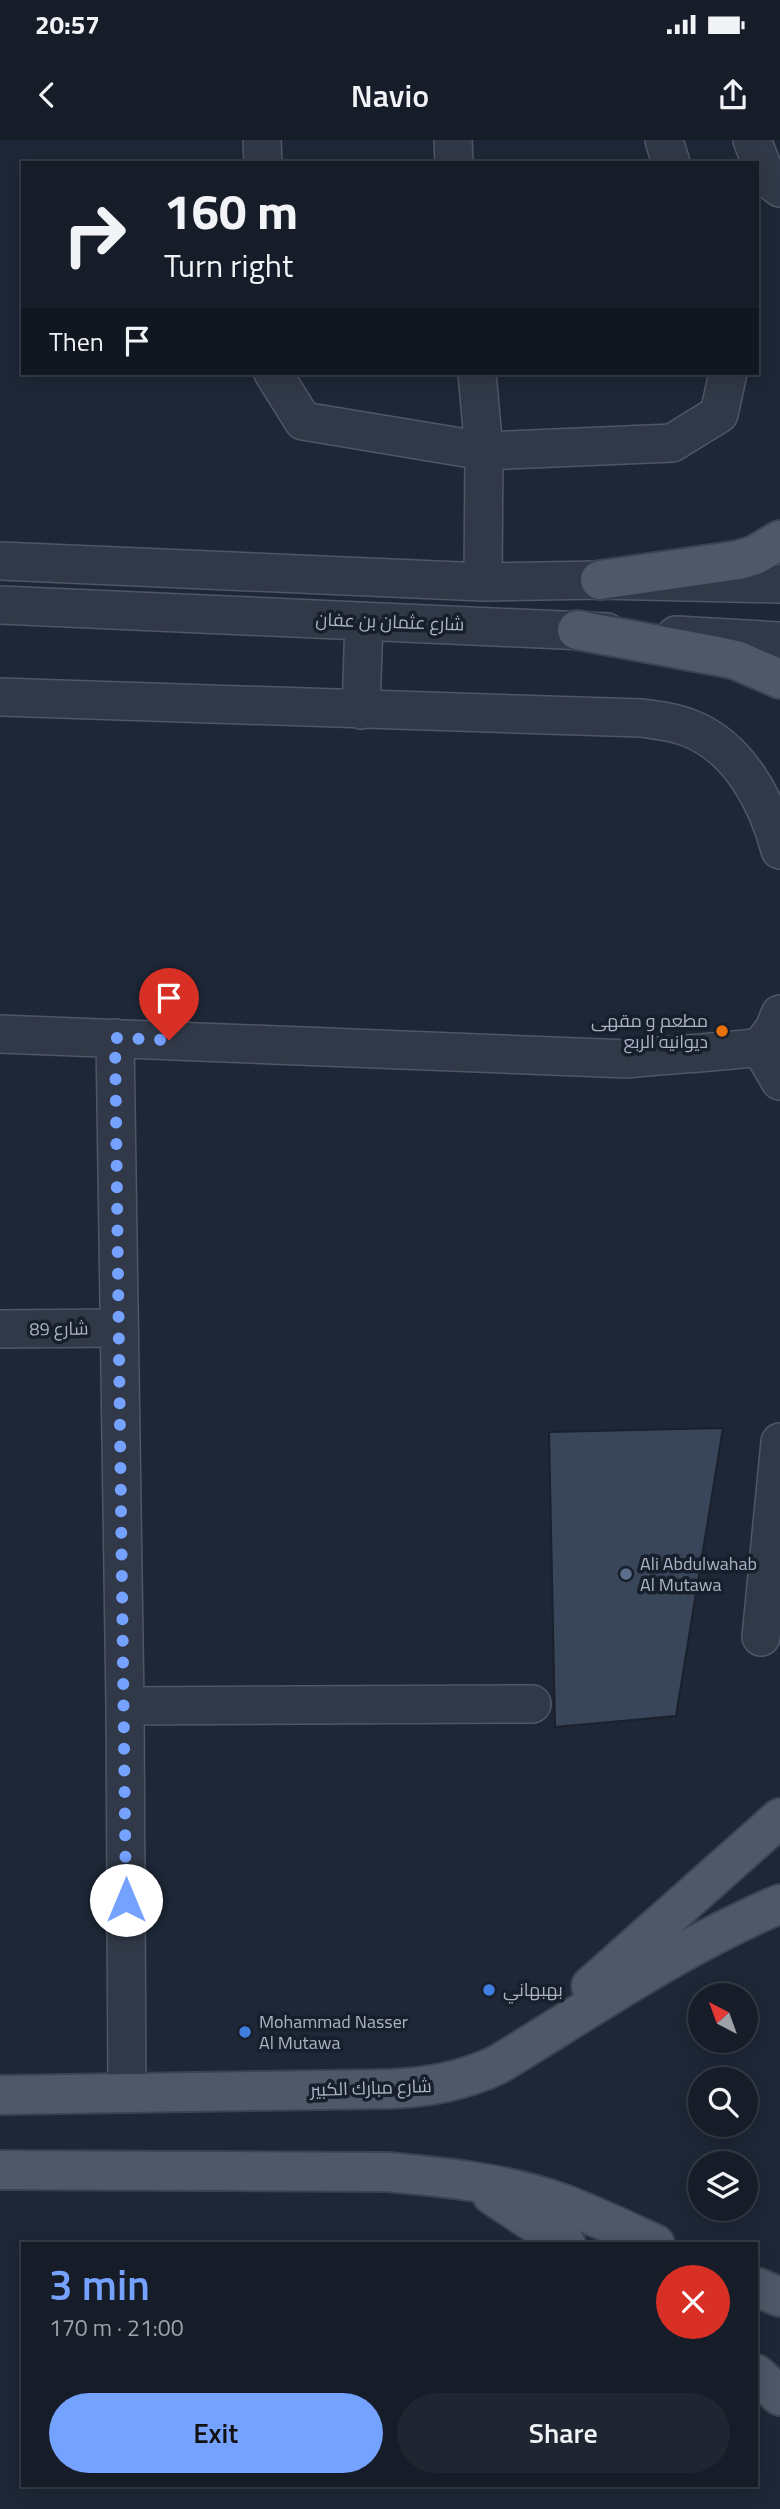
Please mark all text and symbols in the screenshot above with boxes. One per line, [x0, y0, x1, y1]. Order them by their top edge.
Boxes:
text: 20:57 [35, 5, 100, 44]
text: Navio [351, 71, 429, 119]
icon: back [28, 76, 66, 114]
icon: share [714, 76, 752, 114]
text: 160 m [164, 173, 298, 248]
icon: right [49, 189, 140, 280]
text: Turn right [164, 241, 293, 289]
text: Then [49, 322, 104, 361]
icon: arrive [118, 322, 156, 360]
street label: شارع عثمان بن عفان [315, 605, 465, 638]
pin [139, 968, 199, 1040]
icon: arrive [150, 979, 188, 1017]
place label: مطعم و مقهى ديوانيه الربع [591, 1007, 708, 1055]
marker: مطعم و مقهى ديوانيه الربع [714, 1023, 730, 1039]
street label: شارع 89 [29, 1314, 89, 1343]
place label: Ali Abdulwahab Al Mutawa [640, 1550, 757, 1598]
marker: Ali Abdulwahab Al Mutawa [618, 1566, 634, 1582]
position arrow [89, 1863, 163, 1937]
place label: بهبهاني [503, 1976, 563, 2004]
marker: بهبهاني [481, 1982, 497, 1998]
north arrow [688, 1983, 758, 2053]
map controls [688, 1983, 758, 2221]
place label: Mohammad Nasser Al Mutawa [259, 2008, 408, 2056]
marker: Mohammad Nasser Al Mutawa [237, 2024, 253, 2040]
button: search [688, 2067, 758, 2137]
street label: شارع مبارك الكبير [309, 2072, 432, 2103]
button: layers [688, 2151, 758, 2221]
text: 3 min [49, 2252, 150, 2316]
button: close [656, 2265, 730, 2339]
text: 170 m · 21:00 [49, 2310, 184, 2345]
button: Exit [49, 2393, 383, 2473]
button: Share [397, 2393, 730, 2473]

